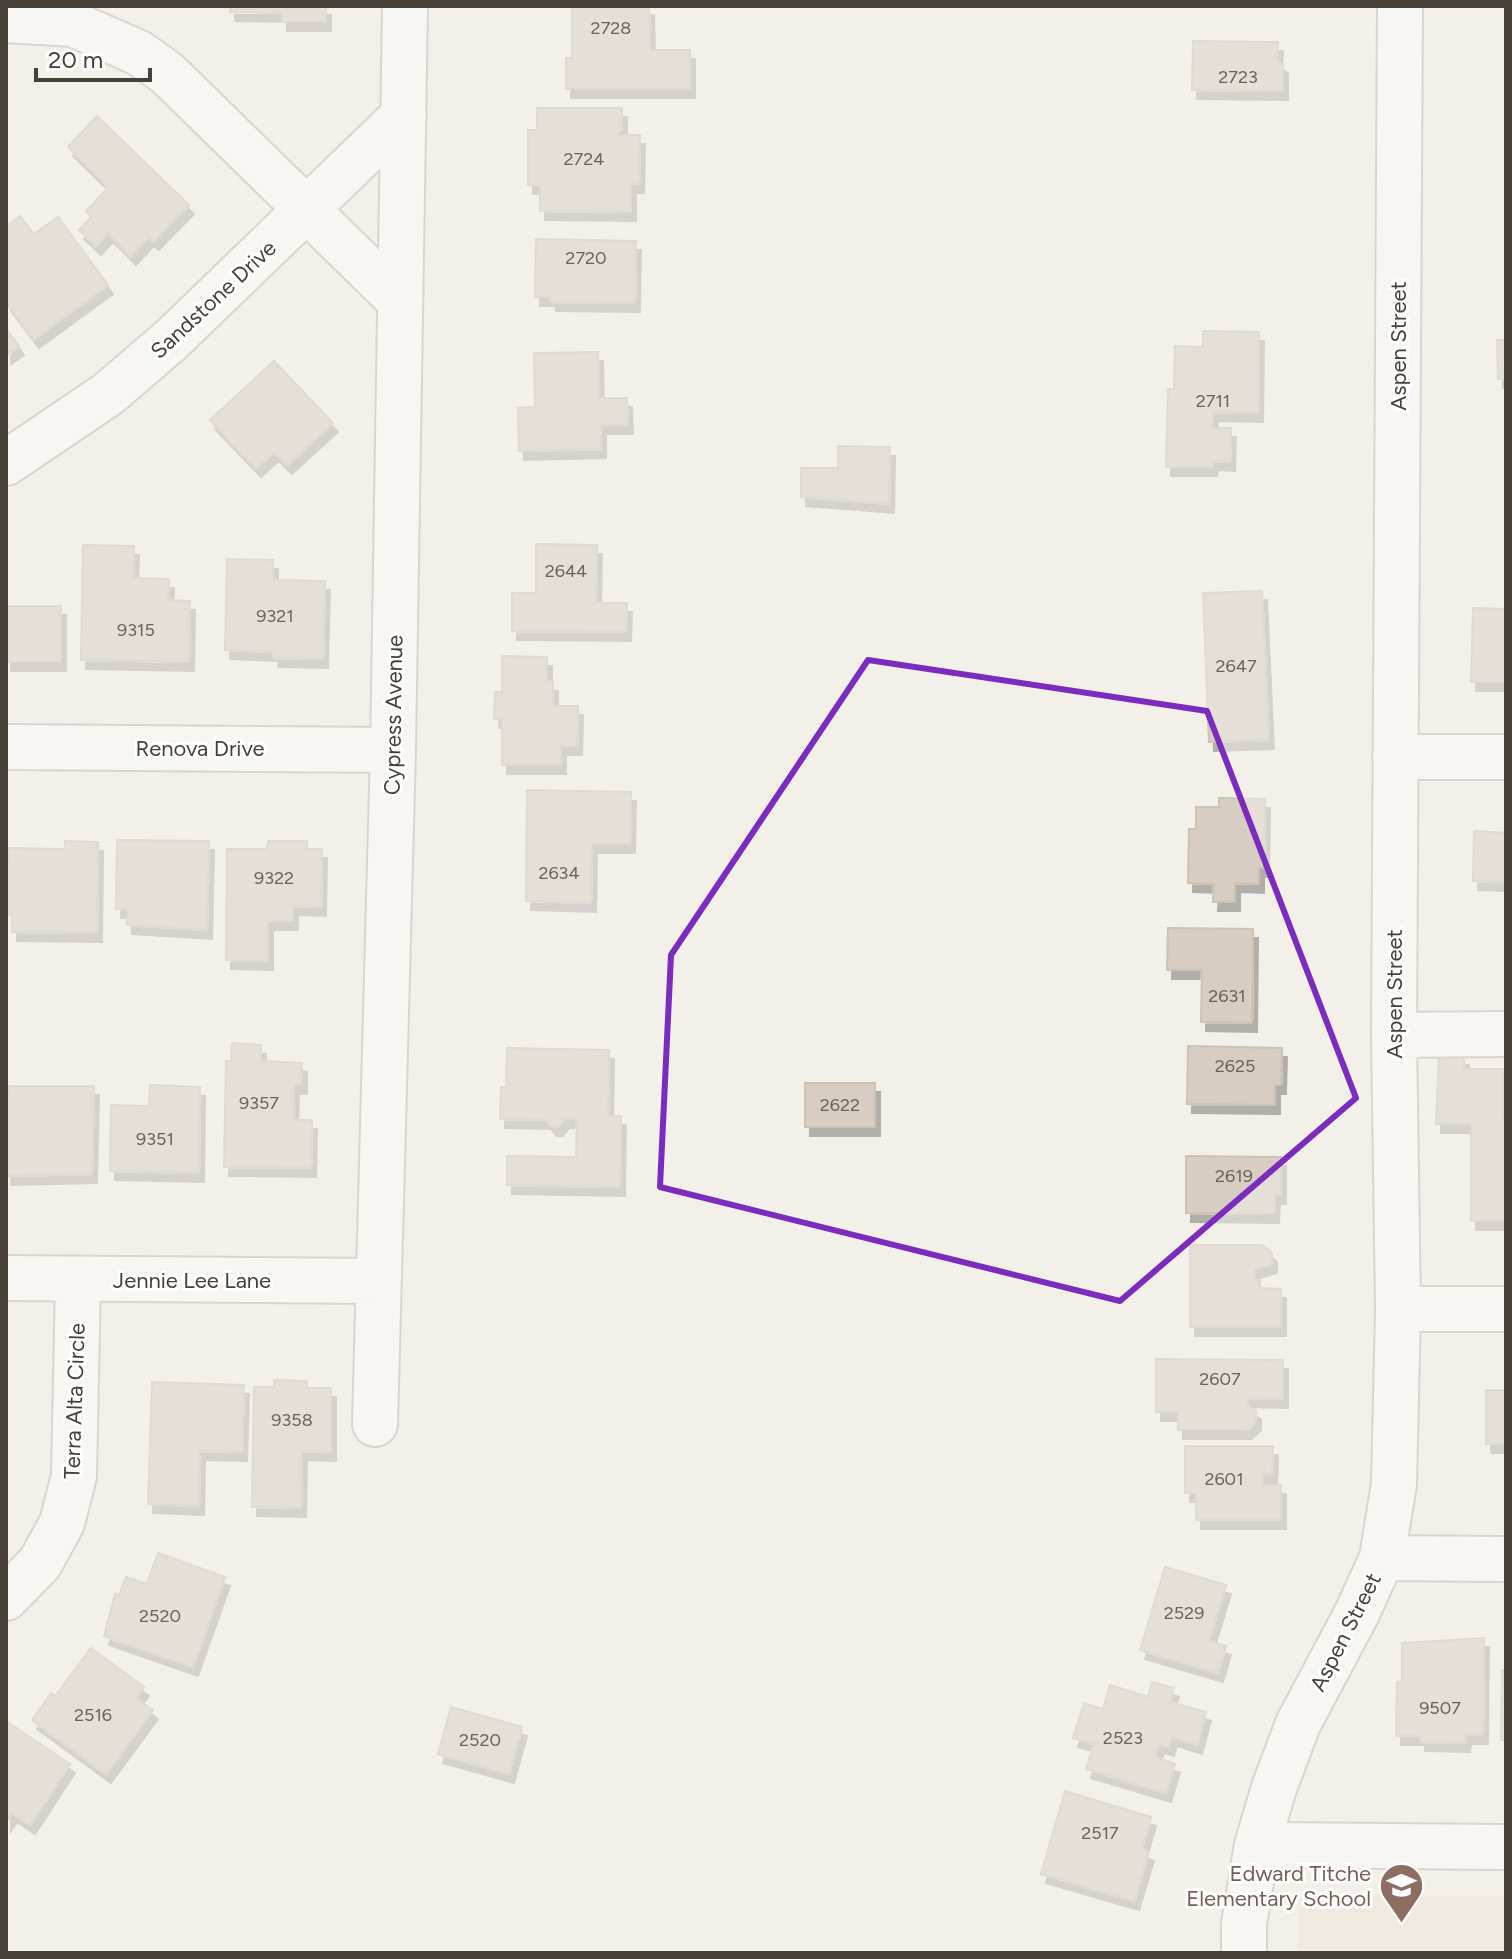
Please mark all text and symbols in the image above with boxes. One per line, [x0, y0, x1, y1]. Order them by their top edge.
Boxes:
house number: 2728 [591, 17, 631, 39]
scale bar [36, 32, 150, 82]
text: 20 m [48, 45, 103, 74]
house number: 2723 [1218, 66, 1258, 88]
house number: 2724 [564, 148, 604, 170]
street label: Sandstone Drive [145, 234, 282, 364]
house number: 2720 [565, 247, 607, 269]
street label: Aspen Street [1385, 281, 1412, 411]
house number: 2711 [1196, 390, 1230, 412]
house number: 2644 [545, 560, 587, 582]
house number: 9321 [256, 605, 294, 627]
house number: 9315 [117, 619, 155, 641]
street label: Cypress Avenue [379, 635, 408, 795]
house number: 2647 [1215, 655, 1257, 677]
street label: Renova Drive [135, 735, 265, 762]
house number: 2634 [538, 862, 580, 884]
house number: 9322 [254, 867, 294, 889]
street label: Aspen Street [1381, 929, 1408, 1059]
house number: 2631 [1208, 985, 1246, 1007]
house number: 2625 [1215, 1055, 1255, 1077]
house number: 9357 [239, 1092, 279, 1114]
house number: 2622 [820, 1094, 860, 1116]
house number: 9351 [136, 1128, 174, 1150]
house number: 2619 [1215, 1165, 1253, 1187]
street label: Jennie Lee Lane [113, 1267, 271, 1294]
street label: Terra Alta Circle [58, 1323, 91, 1480]
house number: 2607 [1199, 1368, 1241, 1390]
house number: 9358 [271, 1409, 313, 1431]
house number: 2601 [1204, 1468, 1244, 1490]
street label: Aspen Street [1304, 1568, 1387, 1696]
house number: 2529 [1164, 1602, 1204, 1624]
house number: 2520 [139, 1605, 181, 1627]
house number: 9507 [1419, 1697, 1461, 1719]
house number: 2516 [74, 1704, 112, 1726]
house number: 2523 [1103, 1727, 1143, 1749]
house number: 2520 [459, 1729, 501, 1751]
house number: 2517 [1081, 1822, 1119, 1844]
place label: Edward Titche Elementary School [1186, 1860, 1371, 1912]
school or university icon: Edward Titche Elementary School [1378, 1862, 1426, 1925]

